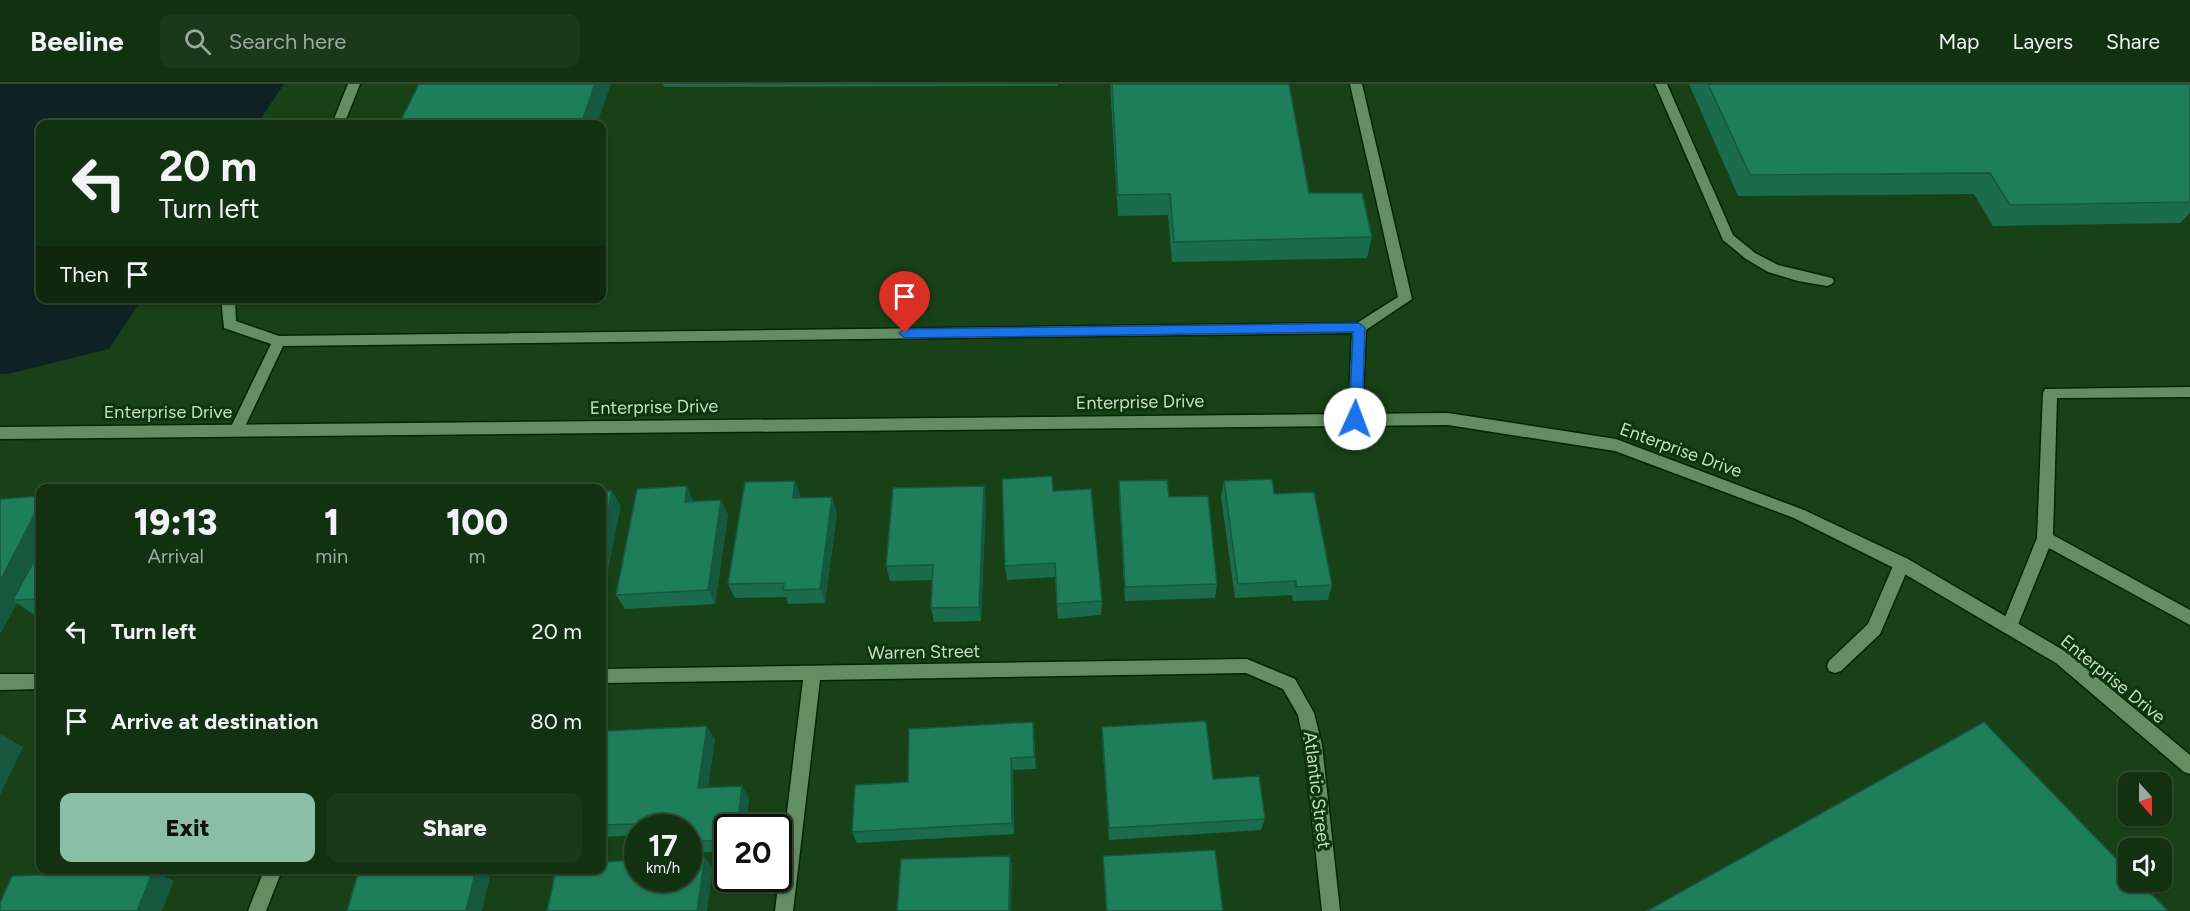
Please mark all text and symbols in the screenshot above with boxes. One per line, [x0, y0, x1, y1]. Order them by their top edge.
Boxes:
search box [160, 14, 580, 68]
text: Beeline [30, 24, 124, 58]
icon: search [181, 25, 214, 58]
text: Search here [229, 28, 346, 55]
text: Map [1939, 29, 1979, 54]
text: Layers [2012, 29, 2073, 54]
text: Share [2106, 29, 2160, 54]
text: 20 m [159, 141, 257, 192]
icon: left [60, 144, 138, 222]
text: Turn left [159, 192, 259, 225]
icon: arrive [121, 258, 154, 291]
text: Then [60, 261, 109, 288]
pin [879, 271, 930, 333]
icon: arrive [888, 280, 921, 313]
position arrow [1323, 387, 1387, 451]
street label: Enterprise Drive [1076, 390, 1205, 414]
street label: Enterprise Drive [590, 395, 719, 419]
street label: Enterprise Drive [104, 401, 232, 423]
street label: Enterprise Drive [1617, 418, 1745, 482]
text: 19:13 [134, 501, 217, 544]
text: 1 [324, 501, 339, 544]
text: 100 [446, 501, 508, 544]
text: Arrival [147, 544, 204, 568]
text: min [315, 544, 348, 568]
text: m [469, 544, 486, 568]
icon: left [60, 615, 93, 648]
text: Turn left [111, 618, 197, 645]
text: 20 m [531, 618, 582, 645]
street label: Enterprise Drive [2056, 630, 2170, 728]
street label: Warren Street [868, 640, 981, 664]
icon: arrive [60, 705, 93, 738]
text: Arrive at destination [111, 708, 319, 735]
text: 80 m [530, 708, 582, 735]
street label: Atlantic Street [1299, 730, 1335, 850]
north arrow [2118, 772, 2172, 826]
map controls [2118, 772, 2172, 892]
button: Exit [60, 793, 315, 862]
button: Share [327, 793, 582, 862]
speed limit sign: 20 [714, 814, 792, 892]
text: 17 [648, 827, 678, 864]
button: sound [2118, 838, 2172, 892]
text: km/h [646, 859, 680, 877]

